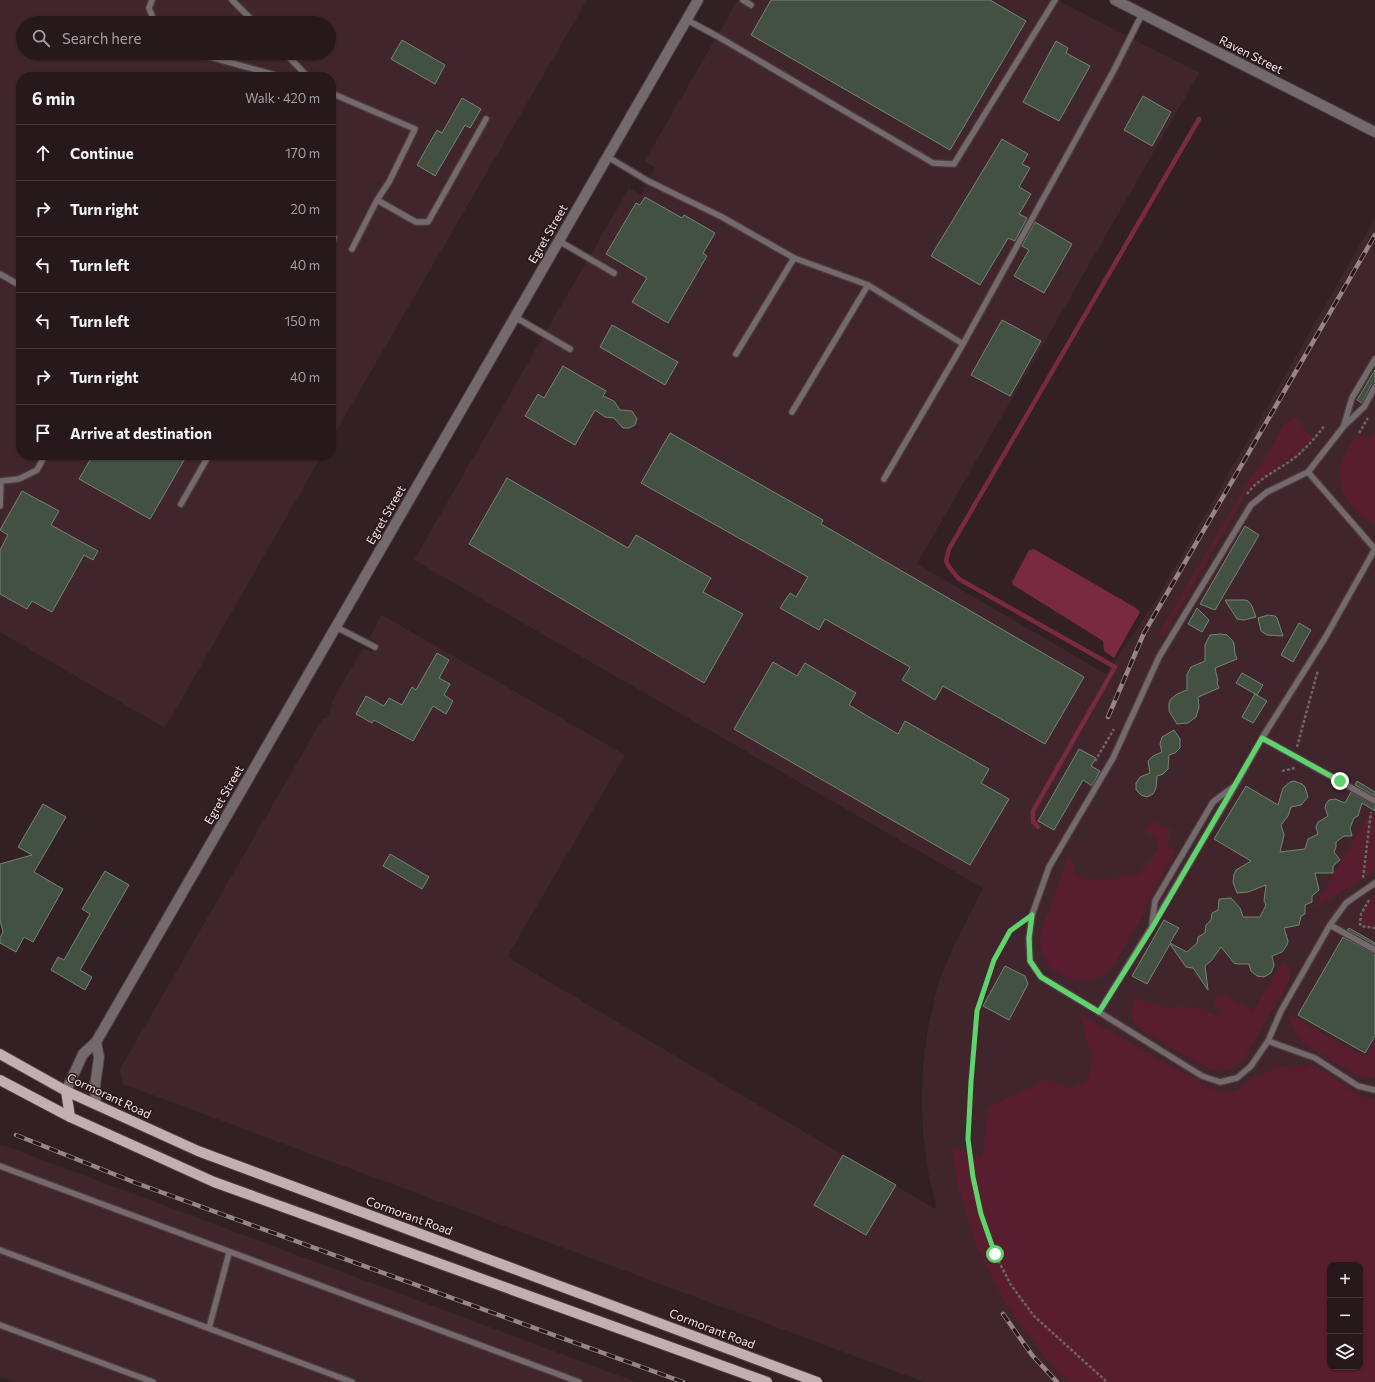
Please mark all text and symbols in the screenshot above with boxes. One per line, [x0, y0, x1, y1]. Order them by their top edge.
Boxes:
search box [16, 16, 336, 60]
icon: search [30, 27, 52, 49]
text: Search here [62, 29, 141, 47]
street label: Raven Street [1217, 32, 1286, 76]
text: 6 min [32, 88, 75, 109]
text: Walk · 420 m [245, 90, 320, 106]
icon: ahead [32, 142, 54, 164]
text: Continue [70, 144, 134, 162]
text: 170 m [285, 145, 320, 161]
icon: right [32, 198, 54, 220]
text: Turn right [70, 200, 139, 218]
text: 20 m [291, 201, 320, 217]
street label: Egret Street [525, 202, 570, 265]
icon: left [32, 254, 54, 276]
text: Turn left [70, 256, 129, 274]
text: 40 m [290, 257, 320, 273]
icon: left [32, 310, 54, 332]
text: Turn left [70, 312, 129, 330]
text: 150 m [285, 313, 320, 329]
icon: right [32, 366, 54, 388]
text: Turn right [70, 368, 139, 386]
text: 40 m [290, 369, 320, 385]
icon: arrive [32, 422, 54, 444]
text: Arrive at destination [70, 424, 212, 442]
street label: Egret Street [363, 483, 408, 546]
street label: Egret Street [201, 763, 246, 826]
route end [1331, 772, 1349, 790]
street label: Cormorant Road [65, 1070, 154, 1121]
street label: Cormorant Road [364, 1193, 455, 1237]
route start [986, 1245, 1004, 1263]
map controls [1327, 1262, 1363, 1370]
button: + [1327, 1262, 1363, 1298]
button: − [1327, 1298, 1363, 1334]
street label: Cormorant Road [667, 1305, 757, 1351]
button: layers [1327, 1334, 1363, 1370]

